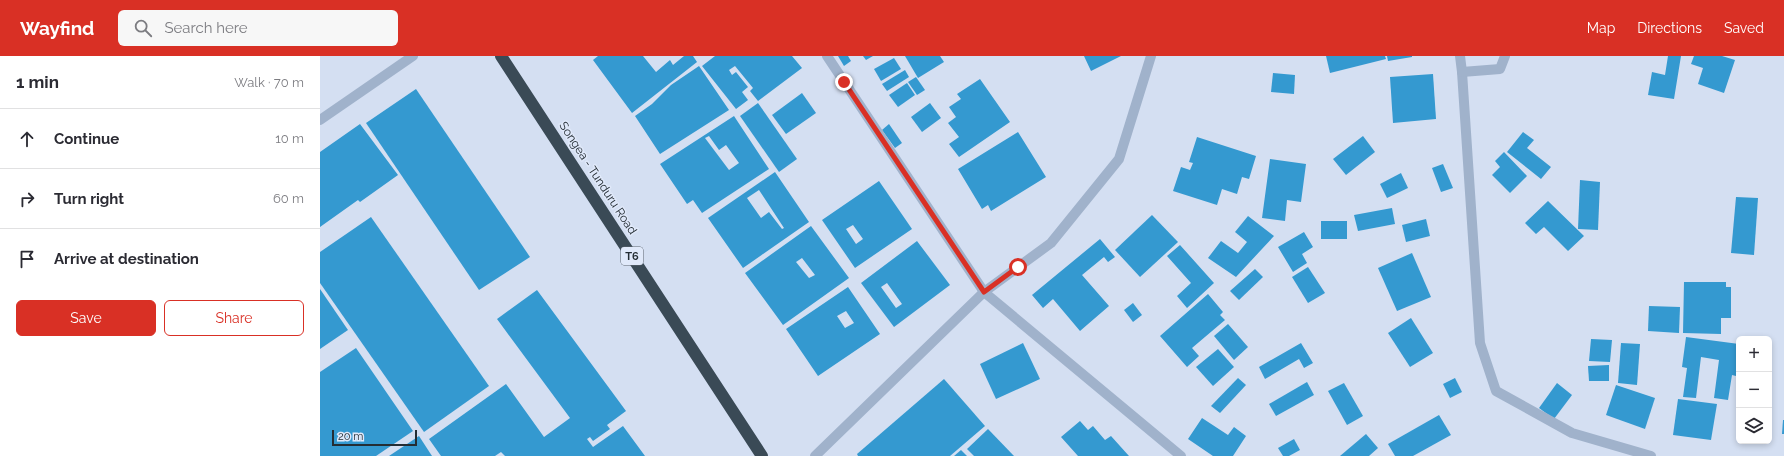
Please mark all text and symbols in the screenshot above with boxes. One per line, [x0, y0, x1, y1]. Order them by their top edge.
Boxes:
search box [118, 10, 398, 46]
text: Wayfind [20, 17, 94, 39]
icon: search [132, 17, 154, 39]
text: Search here [164, 19, 248, 37]
text: Map [1587, 20, 1615, 36]
text: Directions [1637, 20, 1702, 36]
text: Saved [1724, 20, 1764, 36]
text: 1 min [16, 72, 59, 92]
route end [835, 73, 853, 91]
text: Walk · 70 m [234, 75, 304, 90]
street label: Songea - Tunduru Road [556, 119, 640, 237]
icon: ahead [16, 128, 38, 150]
text: Continue [54, 130, 119, 148]
text: 10 m [275, 131, 304, 146]
icon: right [16, 188, 38, 210]
text: Turn right [54, 190, 124, 208]
text: 60 m [273, 191, 304, 206]
road number: T6 [621, 247, 643, 265]
icon: arrive [16, 248, 38, 270]
text: Arrive at destination [54, 250, 199, 268]
route start [1009, 258, 1027, 276]
button: Save [16, 300, 156, 336]
button: Share [164, 300, 304, 336]
map controls [1736, 336, 1772, 444]
button: + [1736, 336, 1772, 372]
button: − [1736, 372, 1772, 408]
button: layers [1736, 408, 1772, 444]
scale bar [332, 428, 417, 447]
text: 20 m [338, 430, 363, 443]

